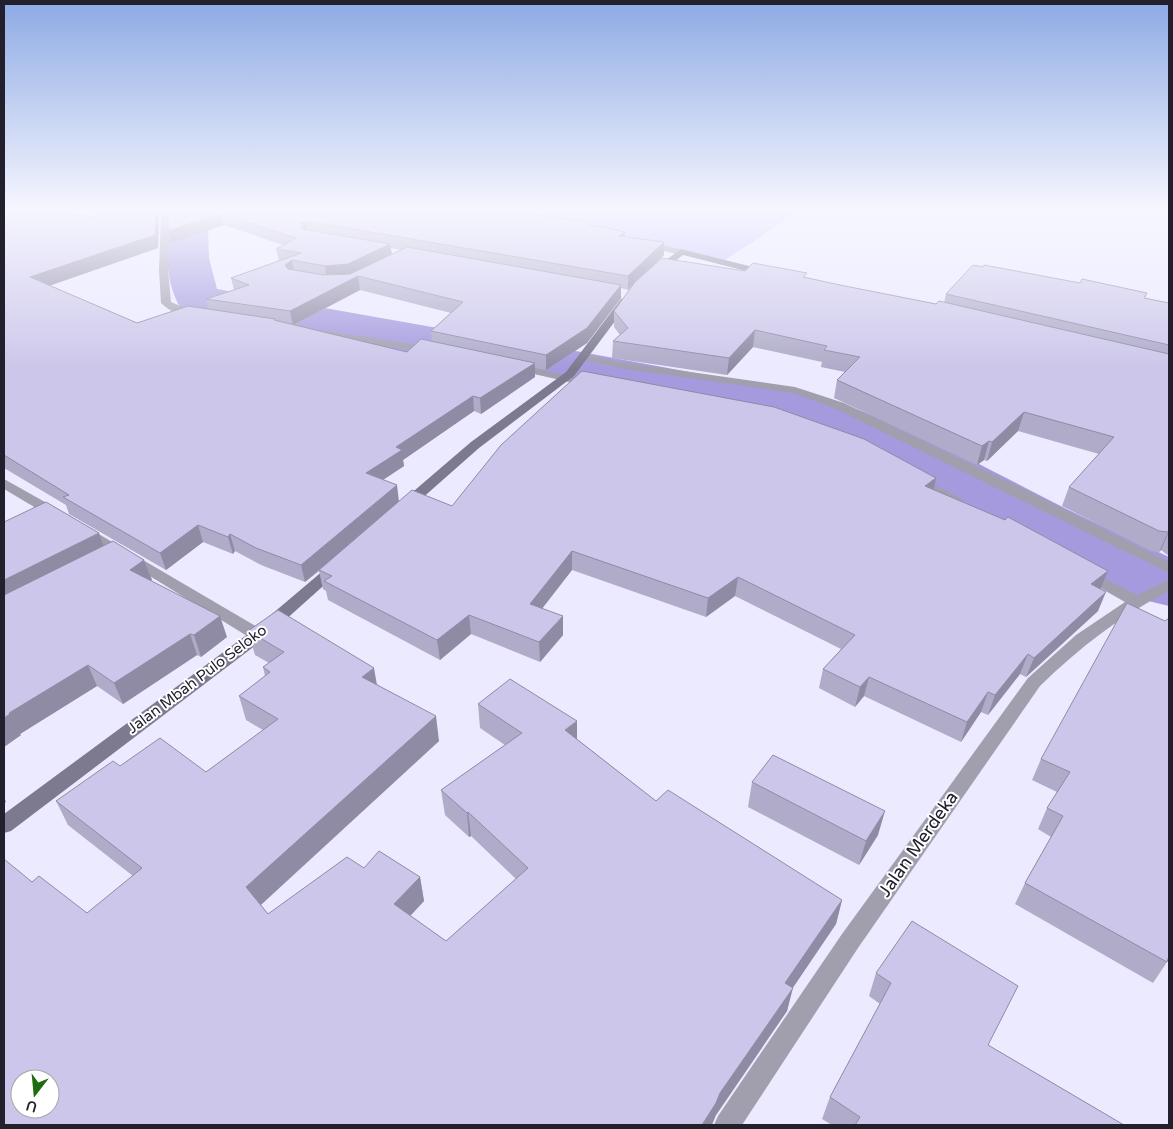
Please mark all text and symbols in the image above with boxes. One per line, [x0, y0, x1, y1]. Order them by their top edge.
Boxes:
street label: Jalan Mbah Pulo Seloko [124, 621, 270, 737]
street label: Jalan Merdeka [873, 787, 963, 901]
north arrow [10, 1069, 60, 1119]
text: U [24, 1096, 39, 1116]

